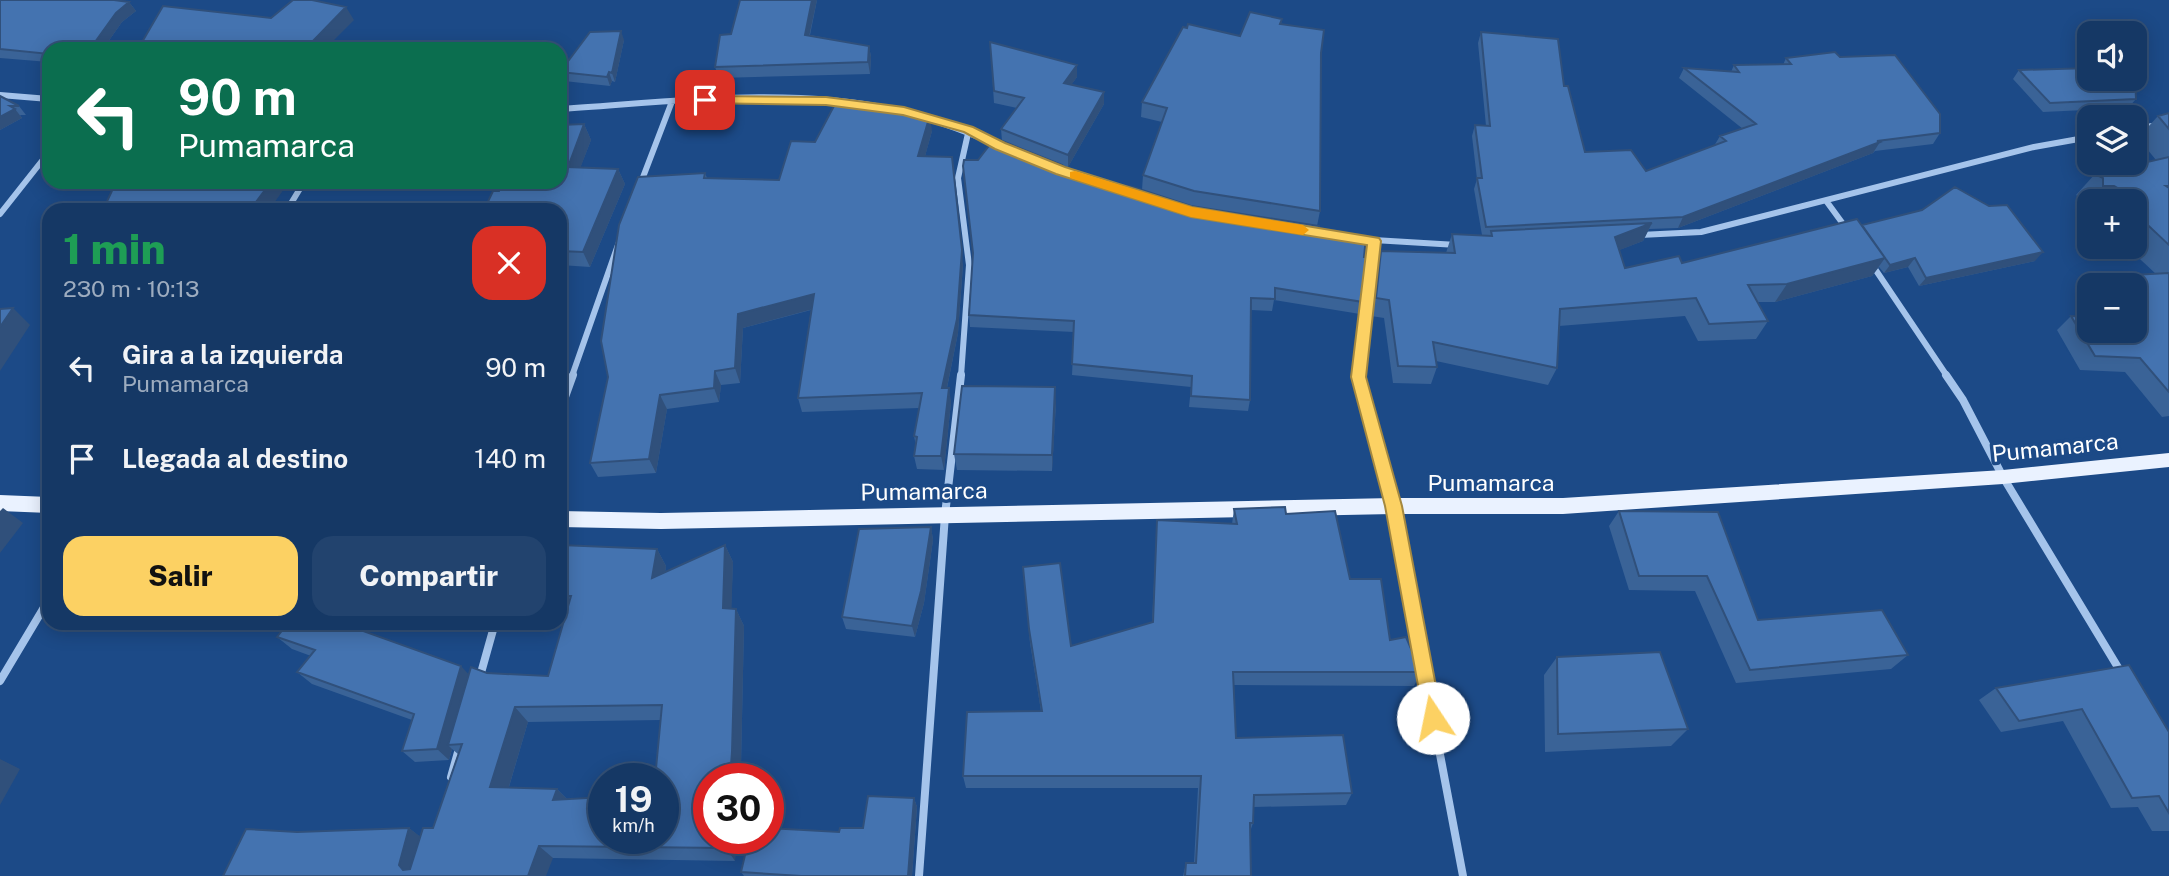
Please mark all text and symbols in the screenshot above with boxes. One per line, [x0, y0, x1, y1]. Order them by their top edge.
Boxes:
map controls [2077, 21, 2147, 343]
button: sound [2077, 21, 2147, 91]
text: 90 m [178, 68, 297, 126]
icon: left [63, 70, 154, 161]
pin [675, 70, 735, 130]
icon: arrive [686, 81, 724, 119]
button: layers [2077, 105, 2147, 175]
text: Pumamarca [178, 127, 355, 164]
button: + [2077, 189, 2147, 259]
text: 1 min [63, 224, 166, 273]
button: close [472, 226, 546, 300]
button: − [2077, 273, 2147, 343]
text: 230 m · 10:13 [63, 275, 199, 302]
text: Gira a la izquierda [122, 339, 344, 370]
icon: left [63, 349, 101, 387]
text: 90 m [485, 352, 546, 383]
text: Pumamarca [122, 370, 249, 397]
street label: Pumamarca [1990, 427, 2120, 467]
icon: arrive [63, 440, 101, 478]
text: Llegada al destino [122, 443, 348, 474]
text: 140 m [474, 443, 546, 474]
street label: Pumamarca [1427, 469, 1555, 496]
street label: Pumamarca [860, 476, 988, 506]
button: Salir [63, 536, 298, 616]
button: Compartir [312, 536, 546, 616]
position arrow [1396, 681, 1470, 755]
speed limit sign: 30 [693, 763, 784, 854]
text: 19 [614, 779, 653, 820]
text: km/h [612, 815, 655, 836]

